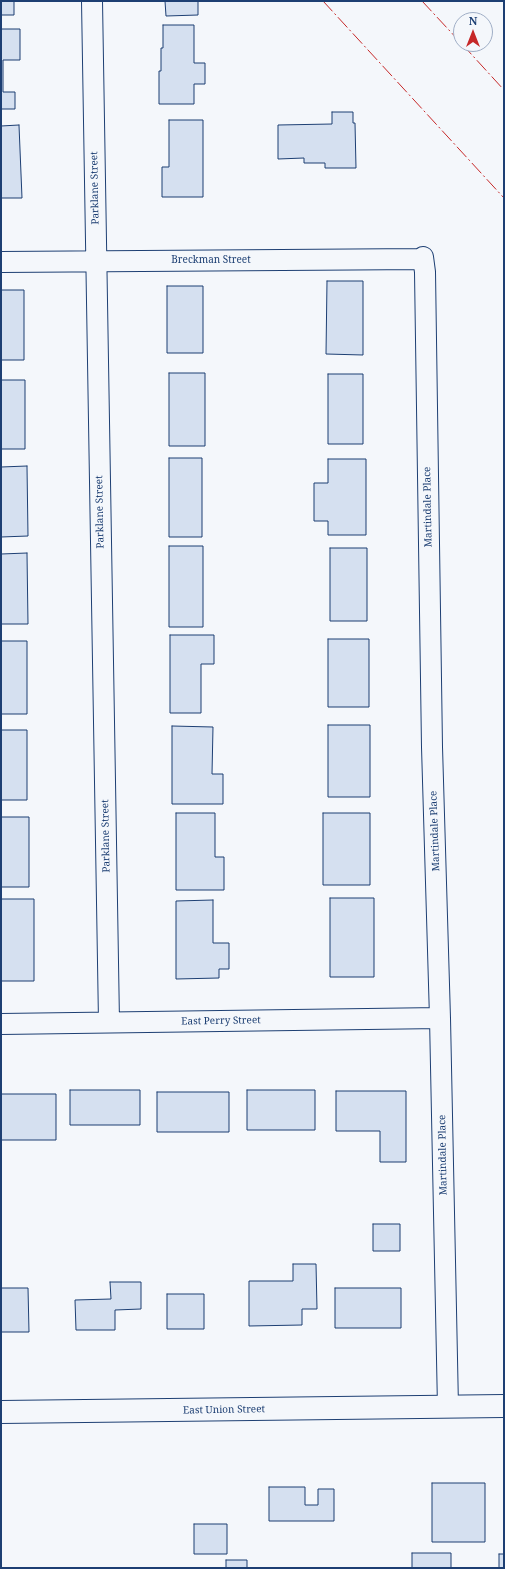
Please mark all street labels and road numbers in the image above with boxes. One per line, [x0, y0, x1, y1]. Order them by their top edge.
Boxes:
street label: Parklane Street [88, 151, 102, 225]
street label: Breckman Street [171, 254, 251, 266]
street label: Martindale Place [421, 467, 435, 547]
street label: Parklane Street [93, 475, 107, 549]
street label: Martindale Place [428, 790, 442, 872]
street label: Parklane Street [99, 799, 113, 873]
street label: East Perry Street [181, 1014, 261, 1028]
street label: Martindale Place [436, 1115, 450, 1195]
street label: East Union Street [183, 1403, 265, 1417]

